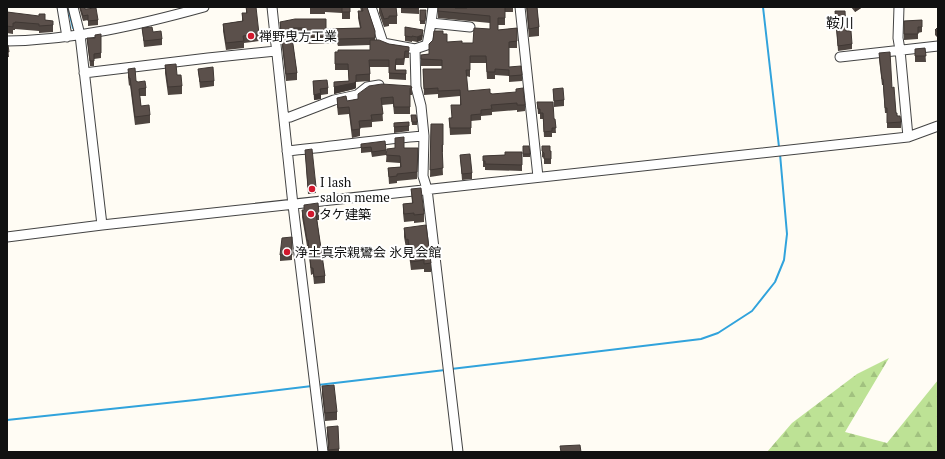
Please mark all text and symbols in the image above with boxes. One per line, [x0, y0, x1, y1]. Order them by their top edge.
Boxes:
district label: 鞍川 [826, 13, 854, 32]
place label: 禅野曳方工業 [259, 27, 337, 45]
marker: 禅野曳方工業 [246, 31, 256, 41]
place label: I lash salon meme [320, 173, 390, 206]
marker: I lash salon meme [307, 184, 317, 194]
place label: タケ建築 [319, 205, 371, 223]
marker: タケ建築 [306, 209, 316, 219]
place label: 浄土真宗親鸞会 氷見会館 [295, 243, 441, 261]
marker: 浄土真宗親鸞会 氷見会館 [282, 247, 292, 257]

